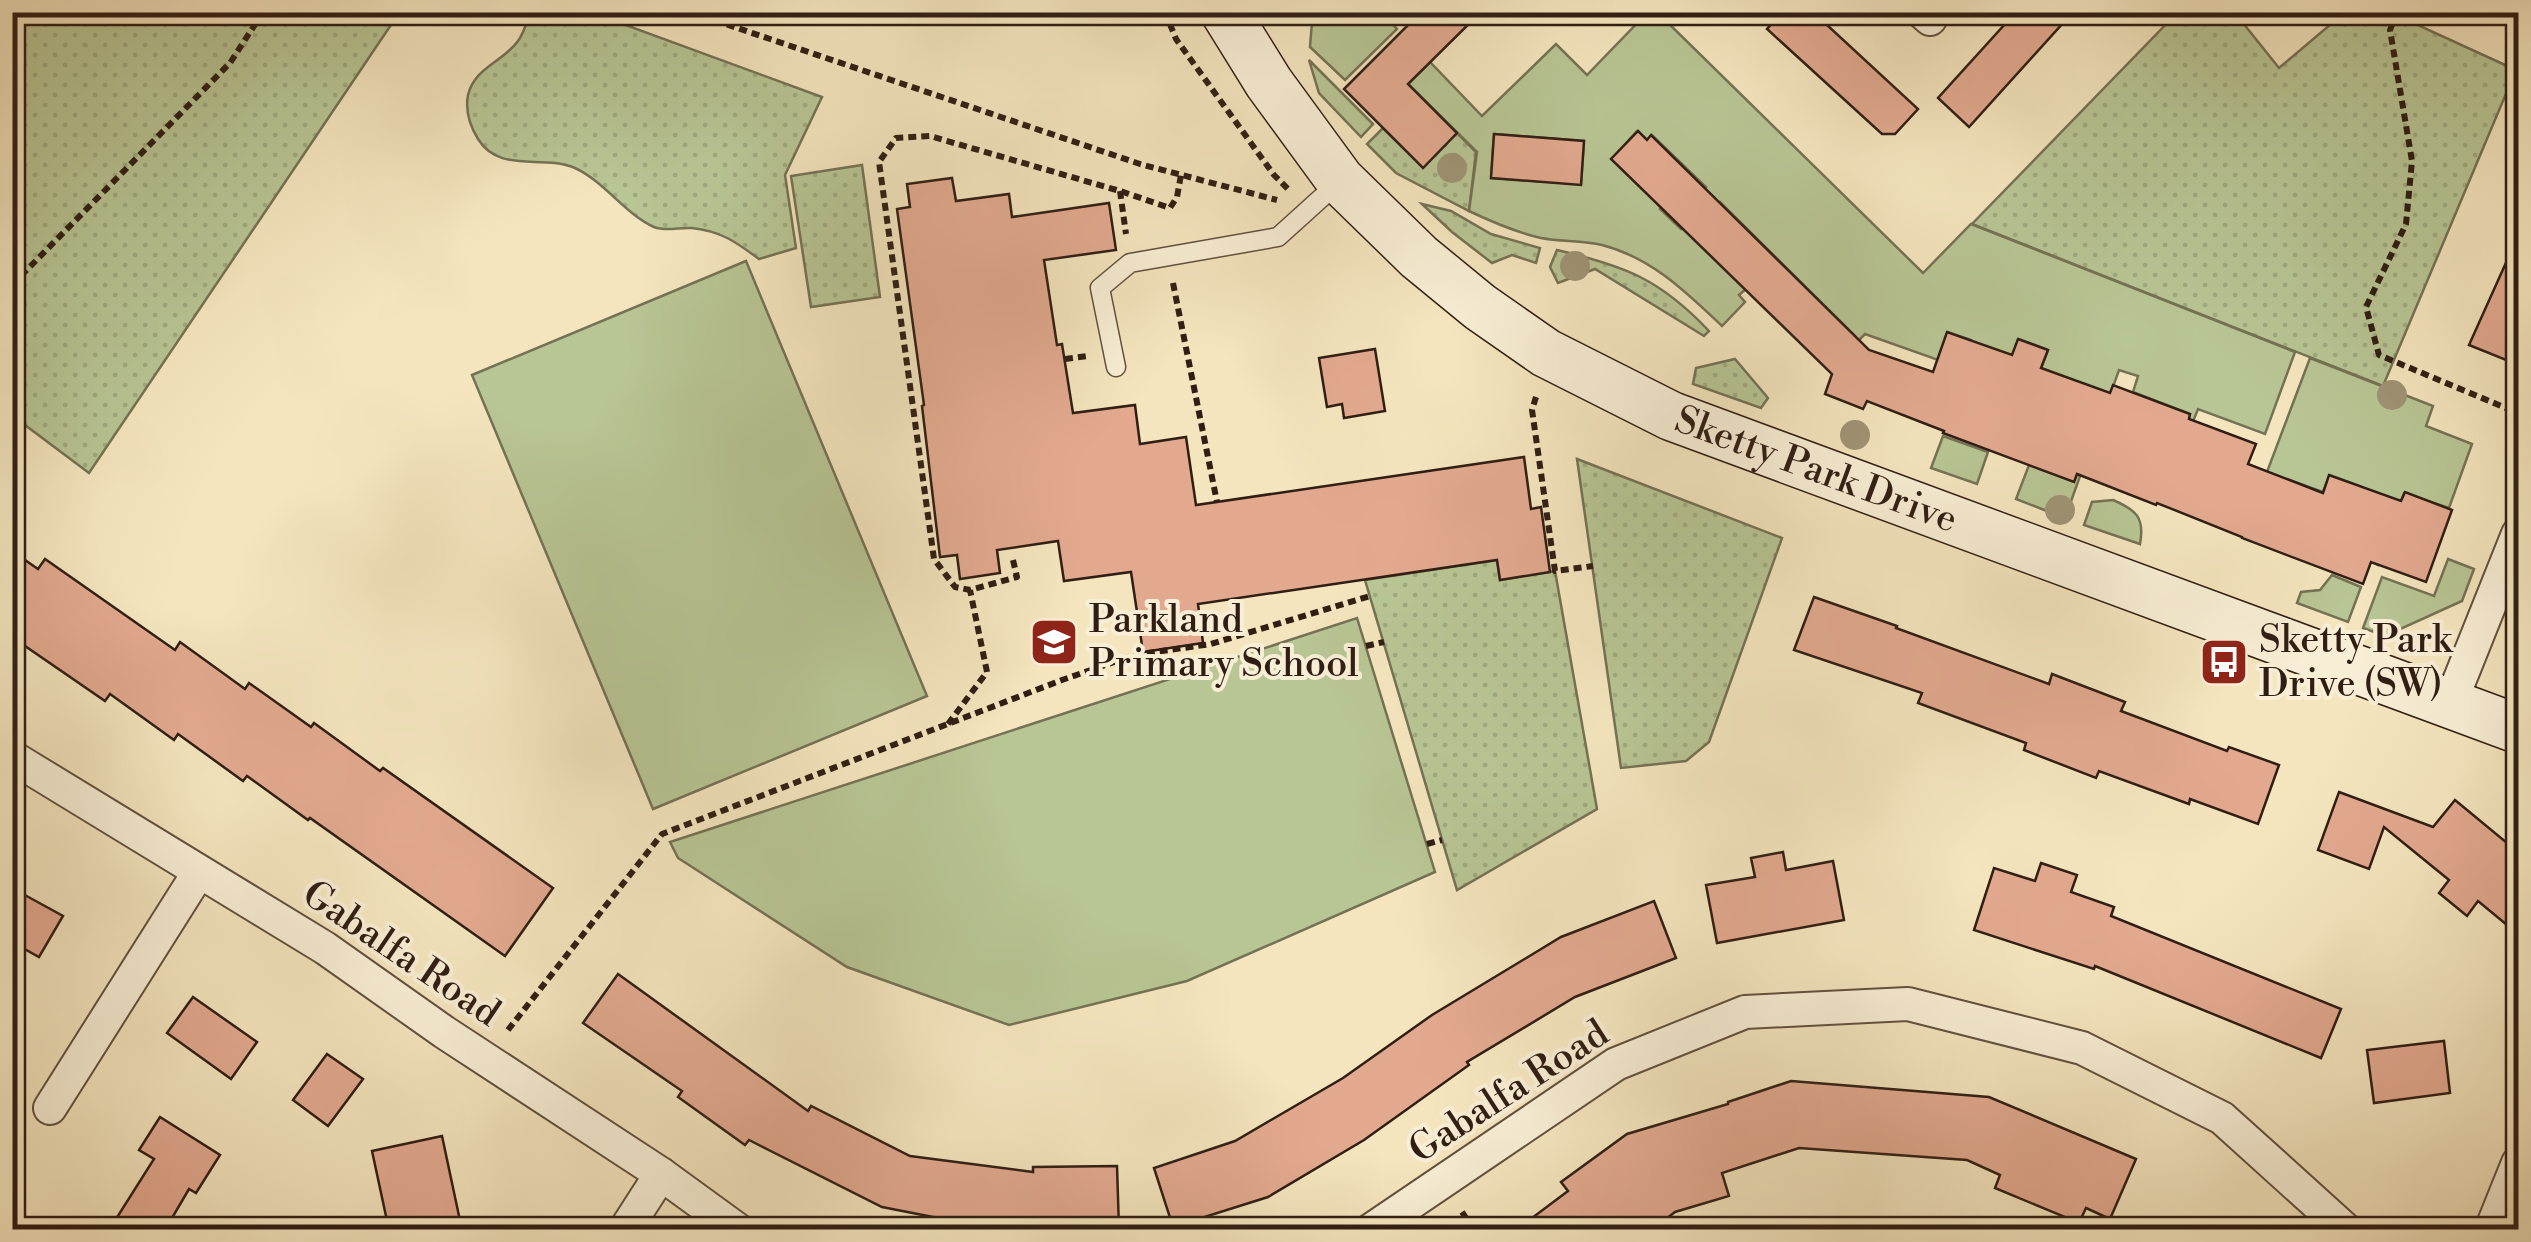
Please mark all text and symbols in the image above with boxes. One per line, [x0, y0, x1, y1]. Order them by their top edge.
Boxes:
street label: Sketty Park Drive [1668, 396, 1964, 543]
place label: Parkland Primary School [1089, 597, 1359, 688]
school or university icon: Parkland Primary School [1028, 616, 1080, 668]
place label: Sketty Park Drive (SW) [2259, 617, 2454, 708]
bus stop icon: Sketty Park Drive (SW) [2198, 636, 2250, 688]
street label: Gabalfa Road [293, 871, 509, 1038]
street label: Gabalfa Road [1400, 1010, 1618, 1174]

